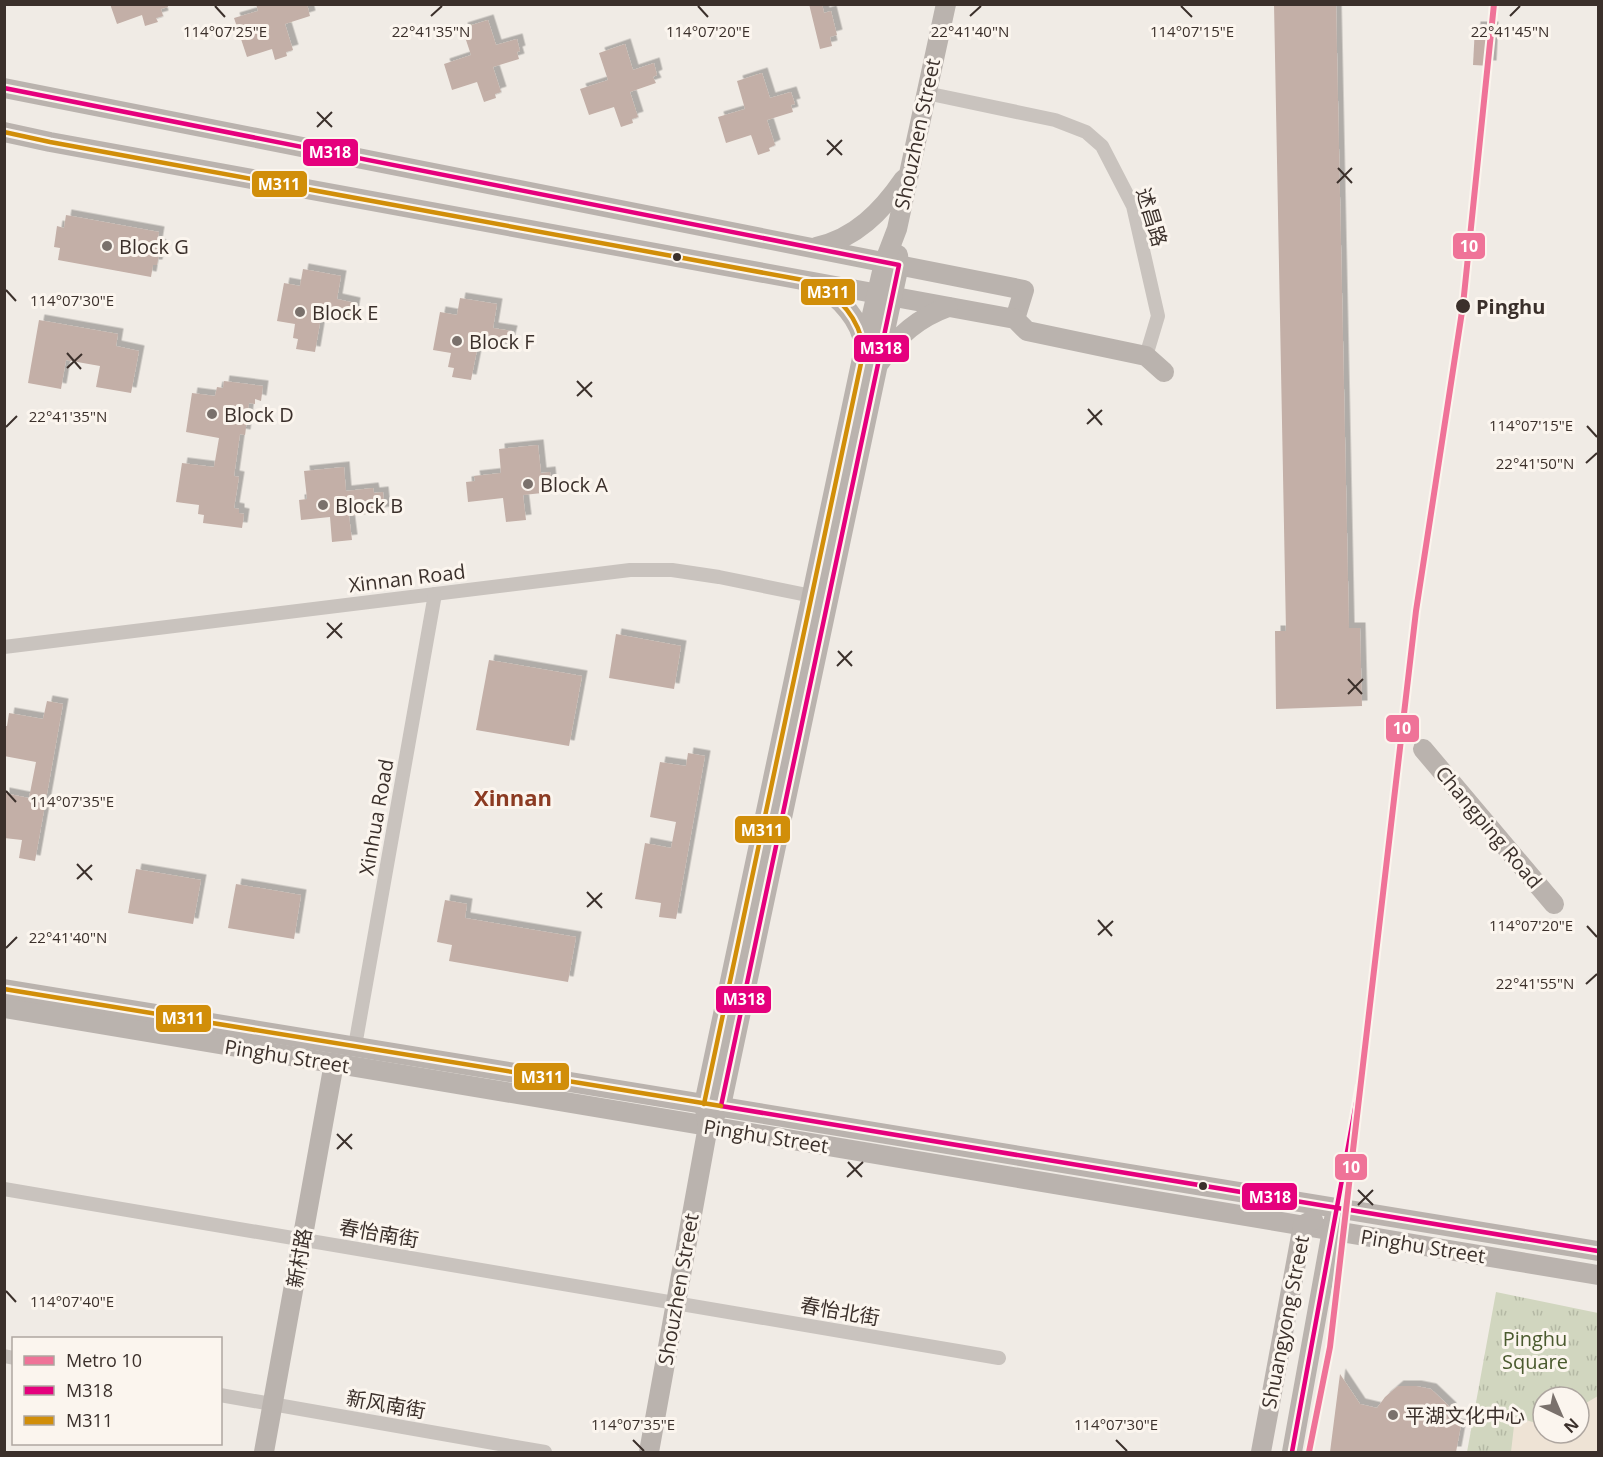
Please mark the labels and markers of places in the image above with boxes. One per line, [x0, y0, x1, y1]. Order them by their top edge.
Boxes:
place label: Block G [119, 233, 189, 260]
marker: Block G [100, 239, 114, 253]
unlabelled marker [671, 251, 683, 263]
place label: Pinghu [1476, 293, 1545, 320]
marker: Pinghu [1454, 297, 1472, 315]
place label: Block E [312, 299, 378, 326]
marker: Block E [293, 305, 307, 319]
place label: Block F [469, 328, 535, 355]
marker: Block F [450, 334, 464, 348]
place label: Block D [224, 401, 294, 428]
marker: Block D [205, 407, 219, 421]
place label: Block A [540, 471, 608, 498]
marker: Block A [521, 477, 535, 491]
place label: Block B [335, 492, 403, 519]
marker: Block B [316, 498, 330, 512]
unlabelled marker [1197, 1180, 1209, 1192]
place label: 平湖文化中心 [1405, 1402, 1525, 1429]
marker: 平湖文化中心 [1386, 1408, 1400, 1422]

